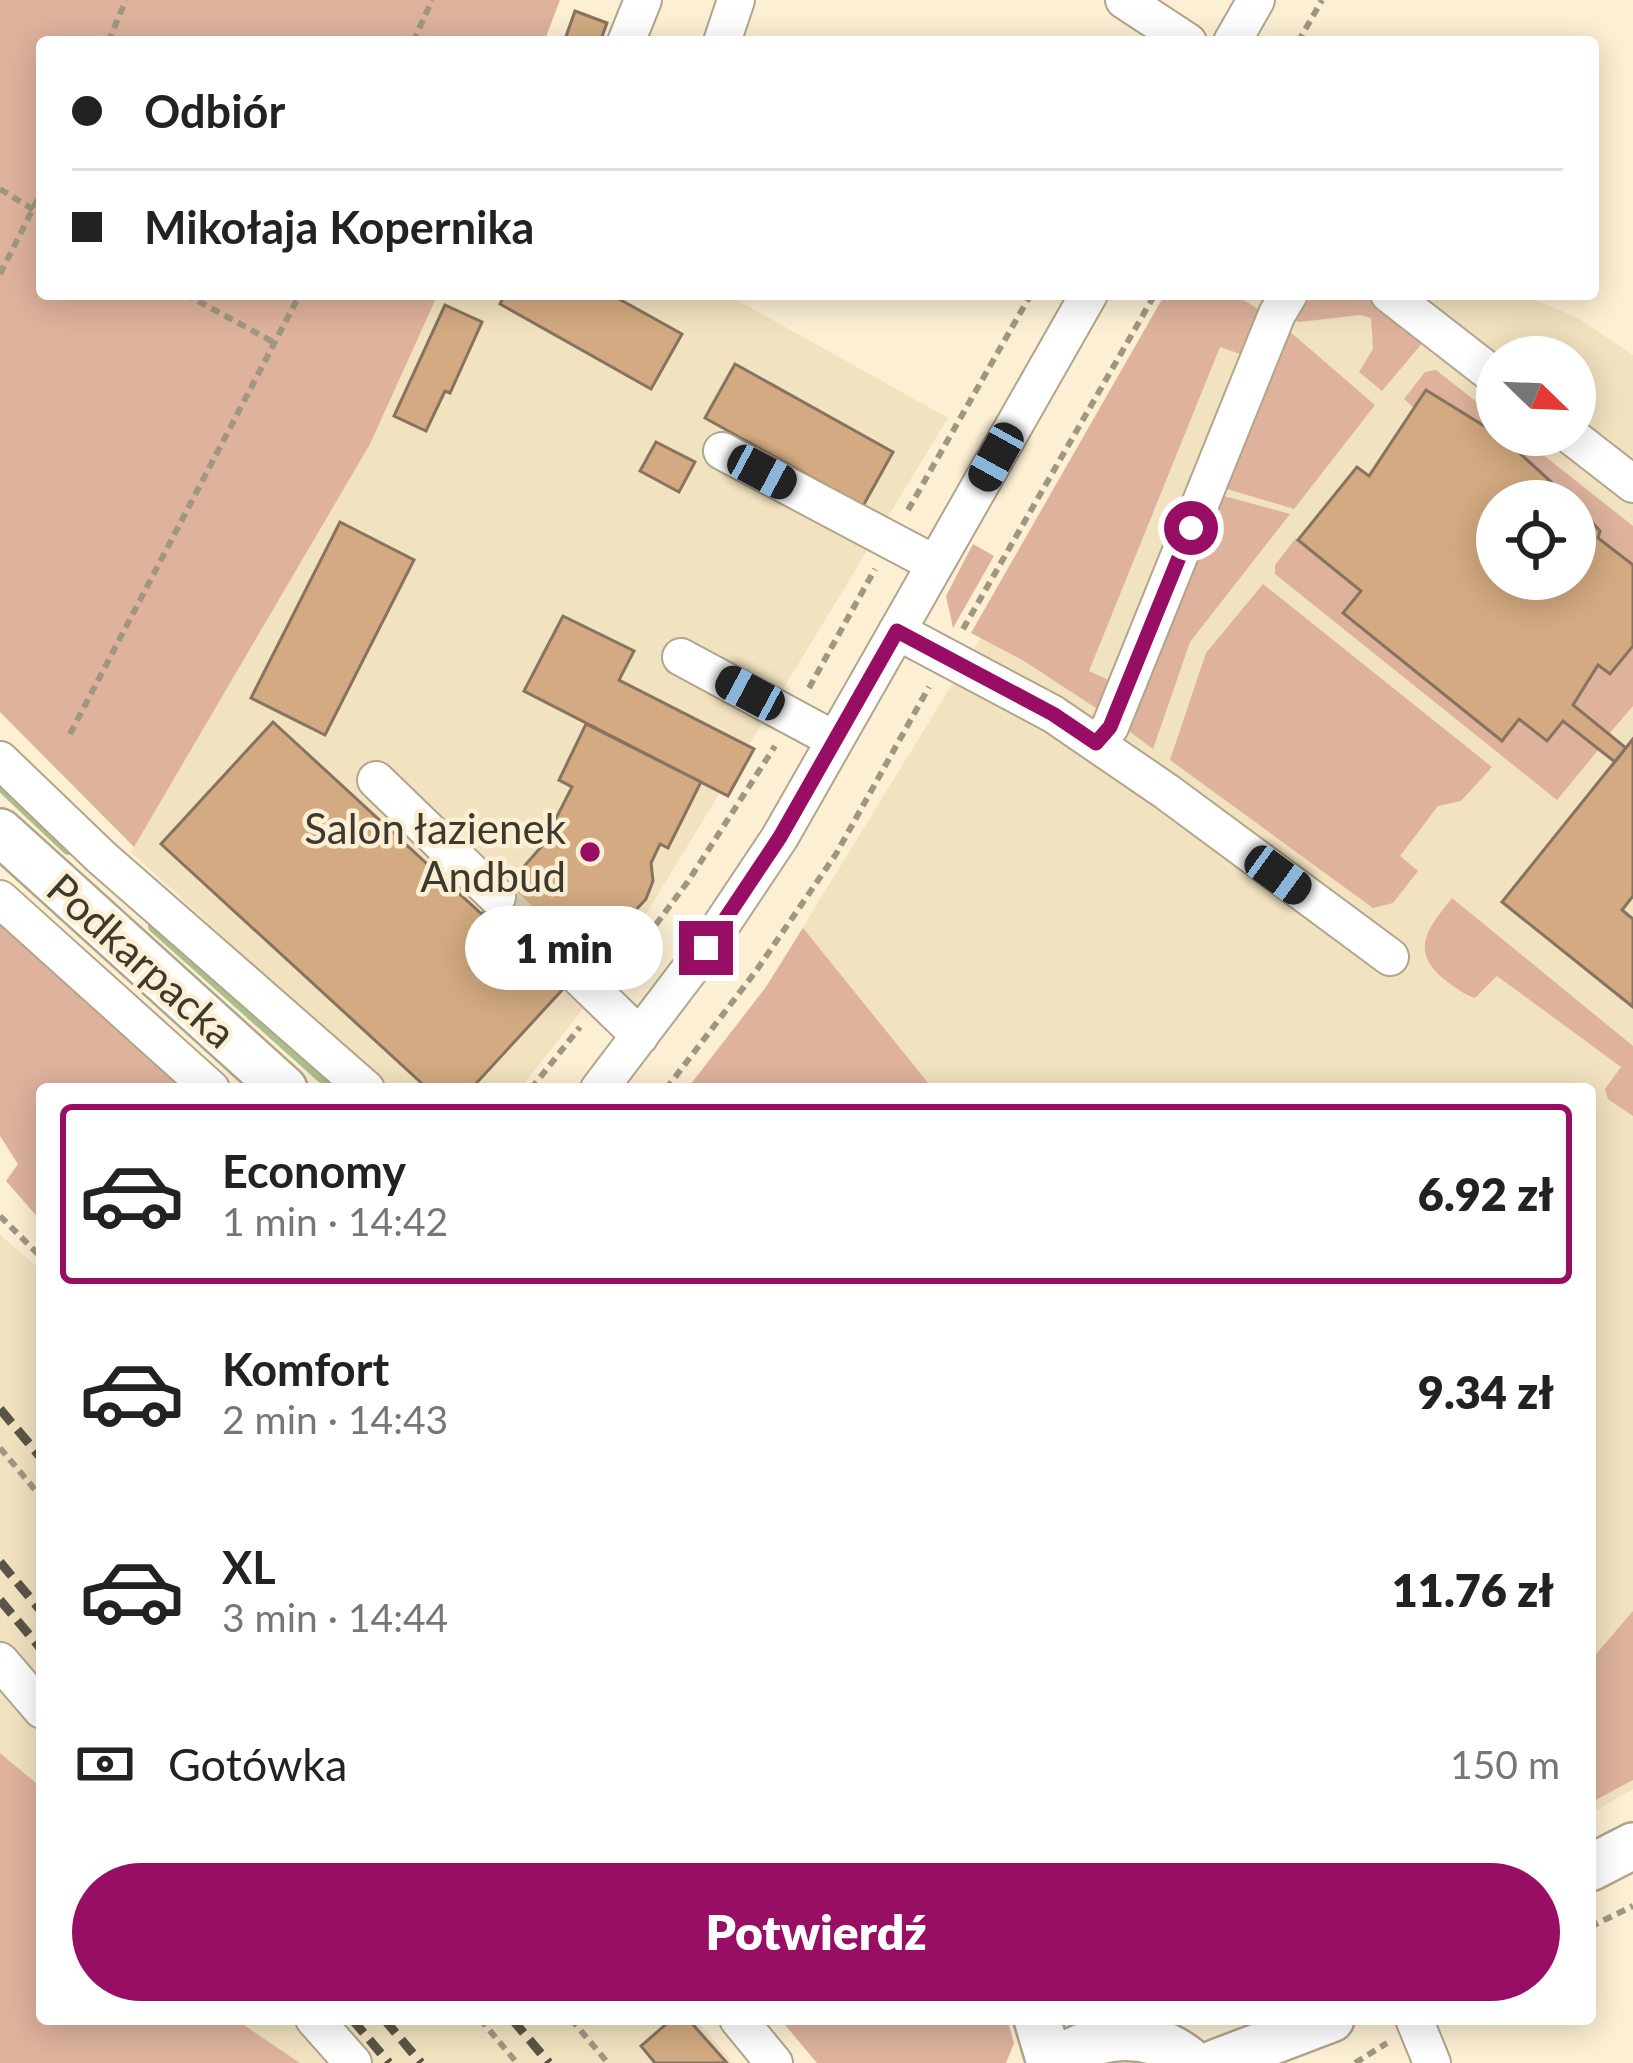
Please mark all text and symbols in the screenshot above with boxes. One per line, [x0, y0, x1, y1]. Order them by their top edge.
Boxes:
text: Odbiór [144, 84, 285, 138]
text: Mikołaja Kopernika [144, 200, 534, 254]
north arrow [1476, 336, 1596, 456]
map controls [1476, 336, 1596, 600]
car [963, 417, 1029, 497]
car [722, 439, 802, 505]
button: locate [1476, 480, 1596, 600]
route start [1164, 501, 1218, 555]
car [710, 660, 790, 726]
place label: Salon łazienek Andbud [304, 803, 567, 901]
marker: Salon łazienek Andbud [577, 839, 603, 865]
car [1238, 839, 1318, 911]
street label: Podkarpacka [38, 863, 246, 1057]
callout: 1 min [466, 906, 664, 990]
route end [679, 921, 733, 975]
text: 1 min [515, 925, 613, 971]
icon: car [78, 1140, 186, 1248]
text: Economy [222, 1144, 406, 1198]
text: 6.92 zł [1418, 1167, 1554, 1221]
text: 1 min · 14:42 [222, 1198, 448, 1244]
icon: car [78, 1338, 186, 1446]
text: Komfort [222, 1342, 389, 1396]
text: 9.34 zł [1418, 1365, 1554, 1419]
text: 2 min · 14:43 [222, 1396, 448, 1442]
icon: car [78, 1536, 186, 1644]
text: XL [222, 1540, 276, 1594]
text: 11.76 zł [1392, 1563, 1554, 1617]
text: 3 min · 14:44 [222, 1594, 448, 1640]
icon: cash [72, 1731, 138, 1797]
text: Gotówka [168, 1737, 347, 1791]
text: 150 m [1450, 1741, 1560, 1787]
button: Potwierdź [72, 1863, 1560, 2001]

